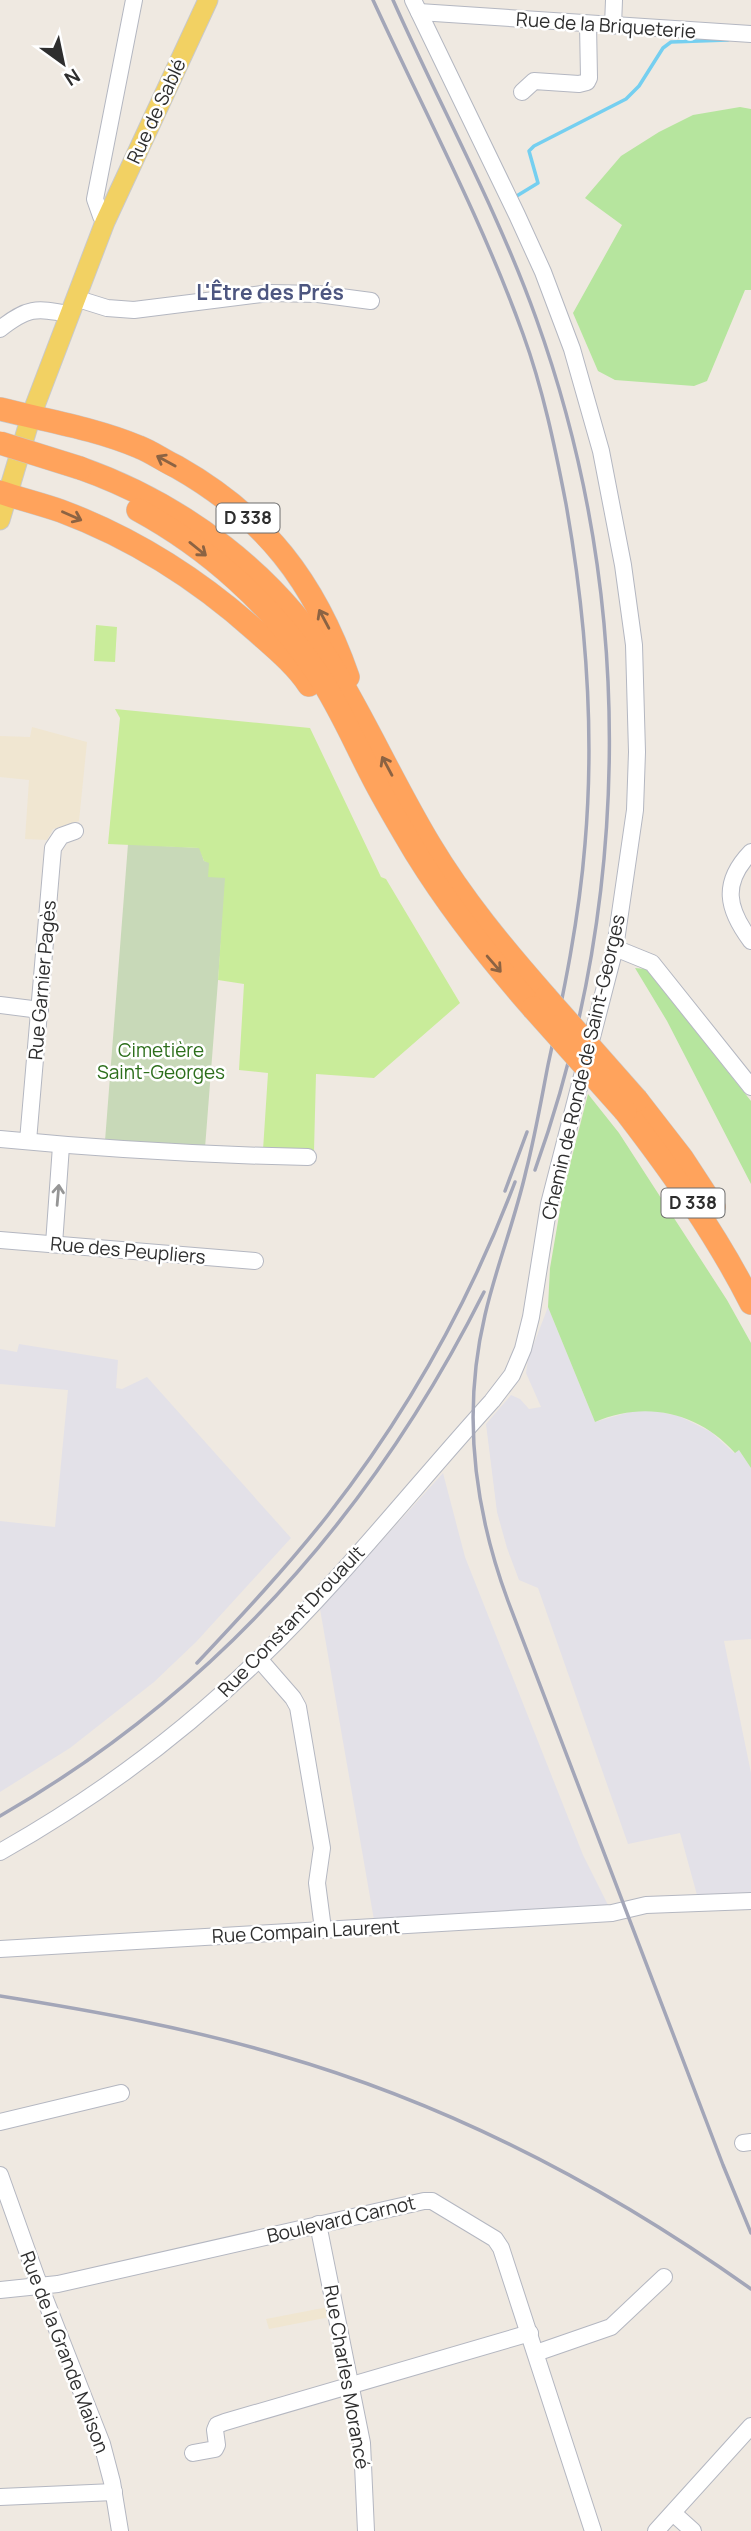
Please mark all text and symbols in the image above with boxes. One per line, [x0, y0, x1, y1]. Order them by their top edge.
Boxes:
street label: Rue de la Briqueterie [515, 6, 697, 44]
north arrow [28, 28, 98, 98]
street label: Rue de Sablé [120, 54, 192, 168]
text: N [59, 63, 85, 92]
district label: L'Être des Prés [196, 278, 344, 306]
one-way arrow [156, 454, 176, 468]
road number: D 338 [216, 504, 280, 532]
one-way arrow [61, 510, 82, 523]
one-way arrow [188, 542, 206, 557]
one-way arrow [316, 609, 330, 630]
one-way arrow [380, 756, 393, 777]
street label: Rue Garnier Pagès [22, 899, 62, 1061]
street label: Chemin de Ronde de Saint-Georges [535, 912, 631, 1222]
one-way arrow [486, 955, 502, 973]
park label: Cimetière Saint-Georges [97, 1037, 225, 1085]
one-way arrow [52, 1184, 65, 1207]
road number: D 338 [662, 1188, 724, 1218]
street label: Rue des Peupliers [49, 1230, 207, 1270]
street label: Rue Constant Drouault [212, 1540, 370, 1702]
street label: Rue Compain Laurent [211, 1913, 401, 1949]
street label: Boulevard Carnot [264, 2189, 418, 2249]
street label: Rue de la Grande Maison [14, 2247, 116, 2457]
street label: Rue Charles Morancé [318, 2283, 376, 2471]

